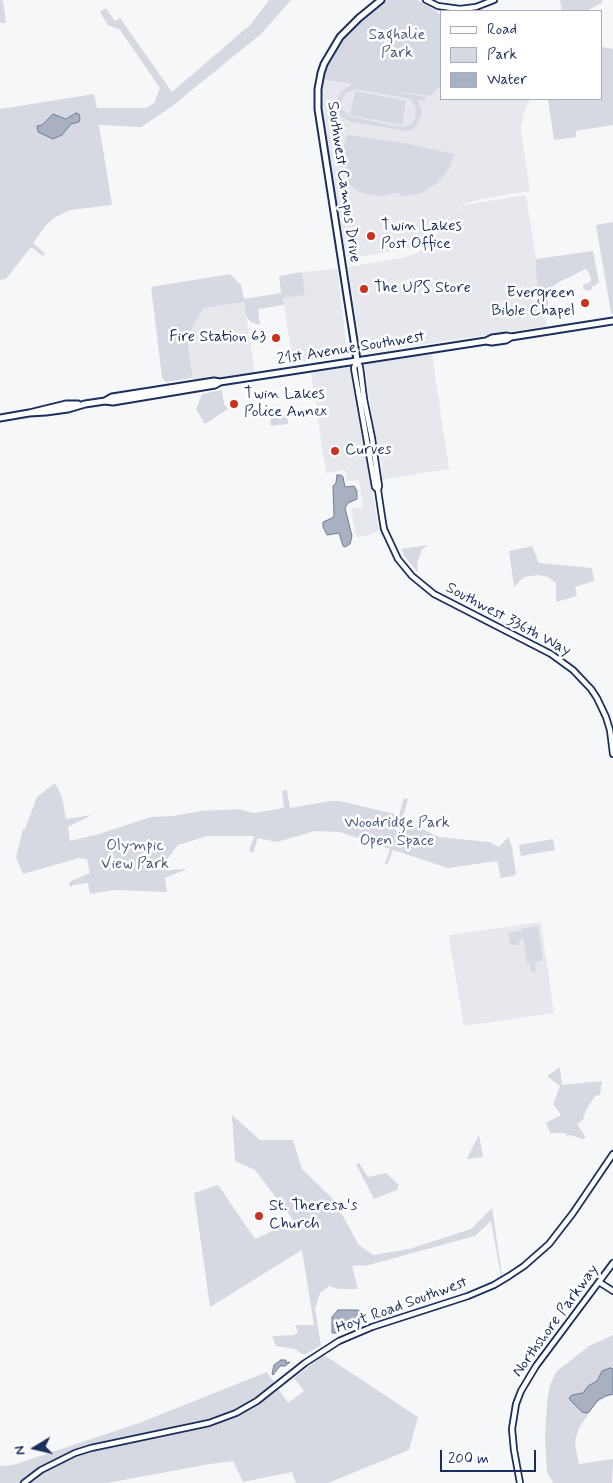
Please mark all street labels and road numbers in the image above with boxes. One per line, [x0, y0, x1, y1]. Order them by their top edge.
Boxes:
street label: Southwest Campus Drive [322, 100, 364, 264]
street label: 21st Avenue Southwest [276, 328, 426, 370]
street label: Southwest 336th Way [442, 579, 574, 661]
street label: Northshore Parkway [509, 1261, 603, 1381]
street label: Hoyt Road Southwest [334, 1273, 470, 1339]

